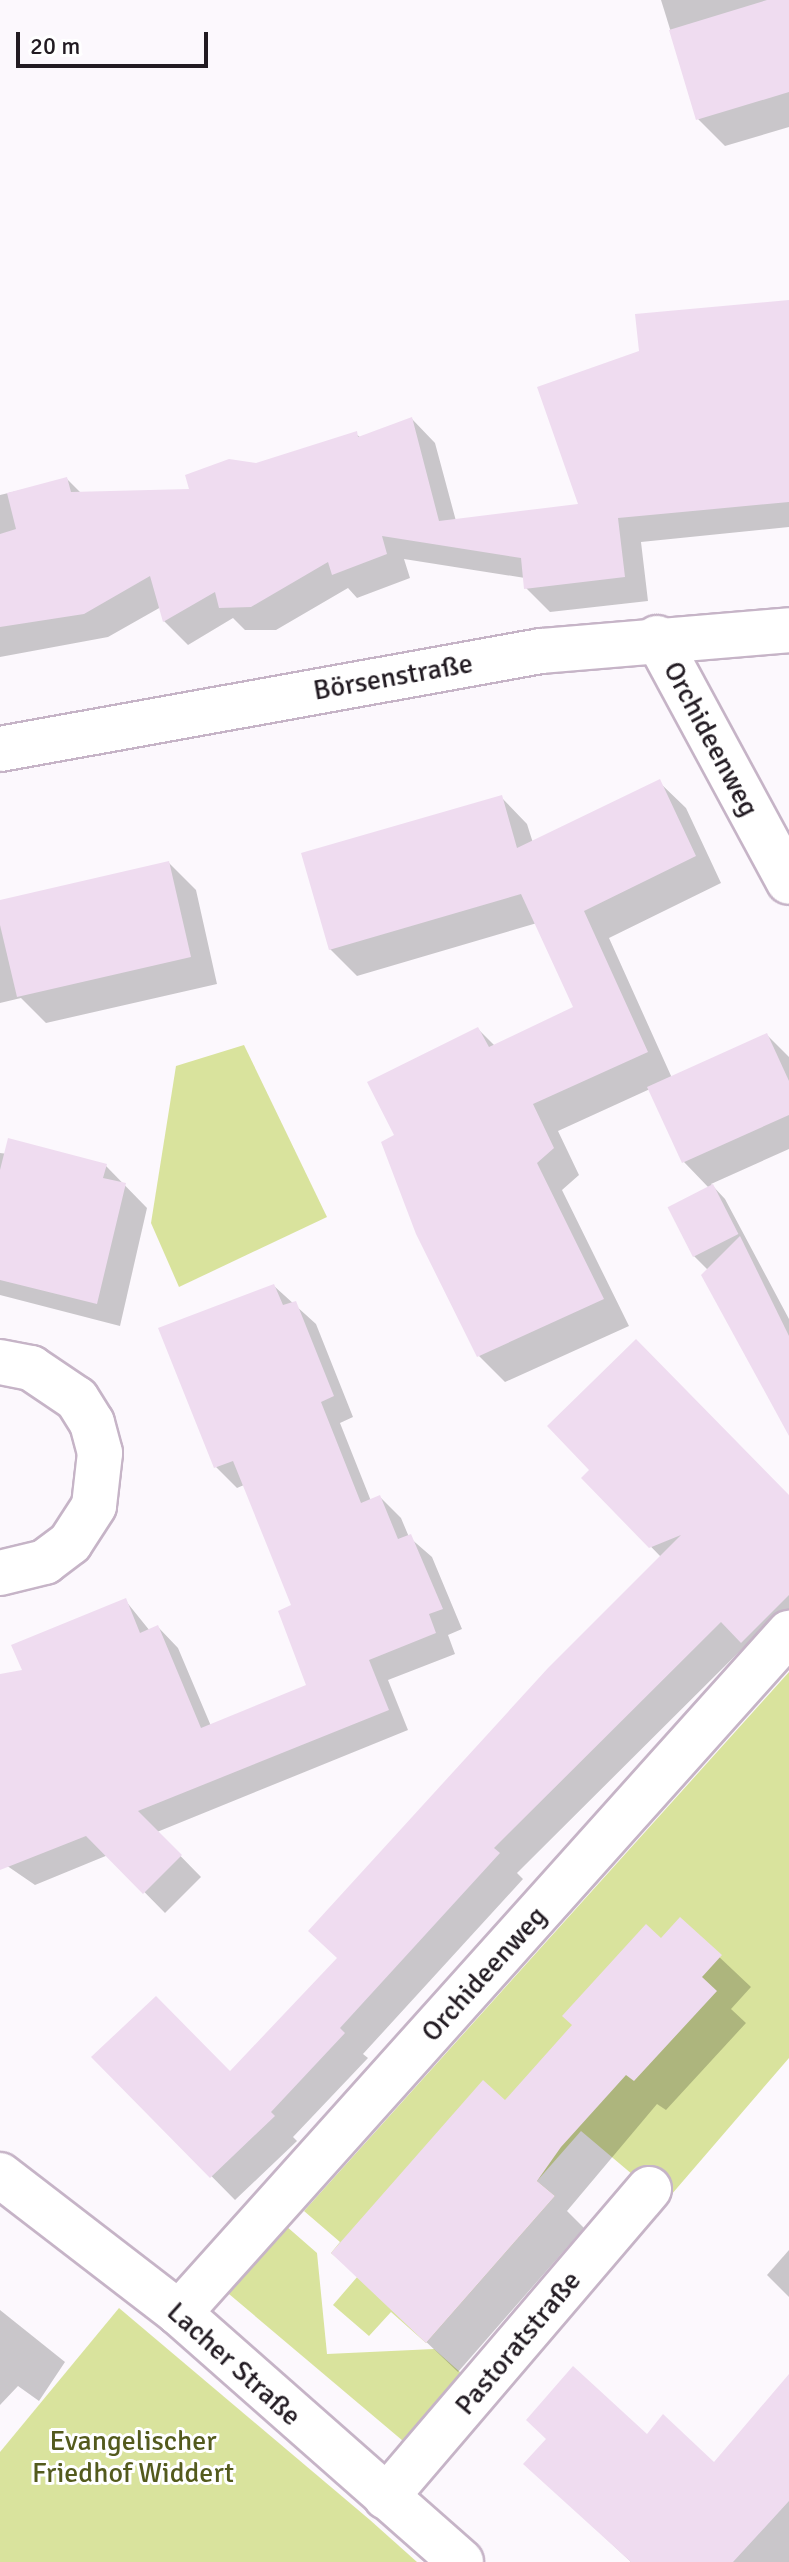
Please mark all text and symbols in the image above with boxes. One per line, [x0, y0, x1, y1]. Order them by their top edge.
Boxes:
scale bar [20, 16, 212, 66]
text: 20 m [30, 31, 80, 61]
street label: Börsenstraße [311, 646, 475, 708]
street label: Orchideenweg [656, 656, 766, 822]
street label: Orchideenweg [414, 1899, 554, 2049]
street label: Pastoratstraße [448, 2264, 588, 2422]
street label: Lacher Straße [160, 2295, 308, 2433]
park label: Evangelischer Friedhof Widdert [32, 2424, 234, 2490]

